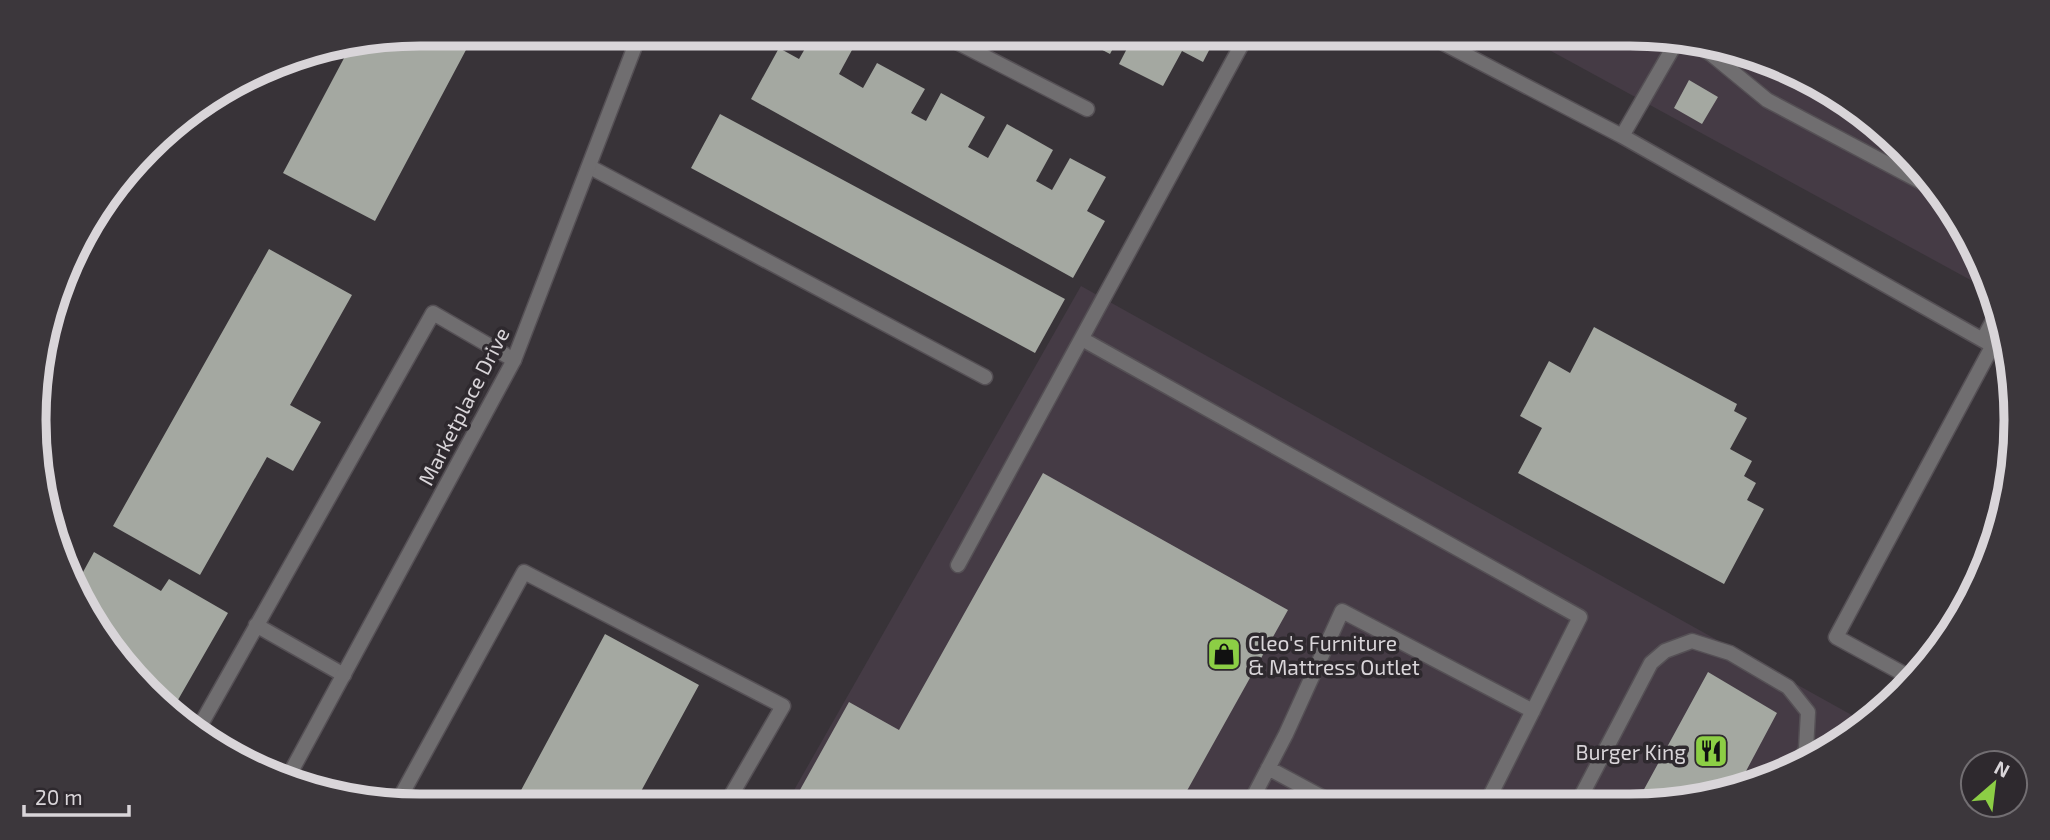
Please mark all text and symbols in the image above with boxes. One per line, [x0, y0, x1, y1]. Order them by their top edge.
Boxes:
street label: Marketplace Drive [412, 323, 514, 489]
place label: Cleo's Furniture & Mattress Outlet [1248, 630, 1420, 679]
shop icon: Cleo's Furniture & Mattress Outlet [1205, 635, 1243, 673]
restaurant icon: Burger King [1692, 732, 1730, 770]
place label: Burger King [1576, 739, 1686, 764]
north arrow [1959, 749, 2029, 819]
text: N [1991, 755, 2014, 782]
scale bar [24, 774, 130, 818]
text: 20 m [35, 784, 83, 809]

